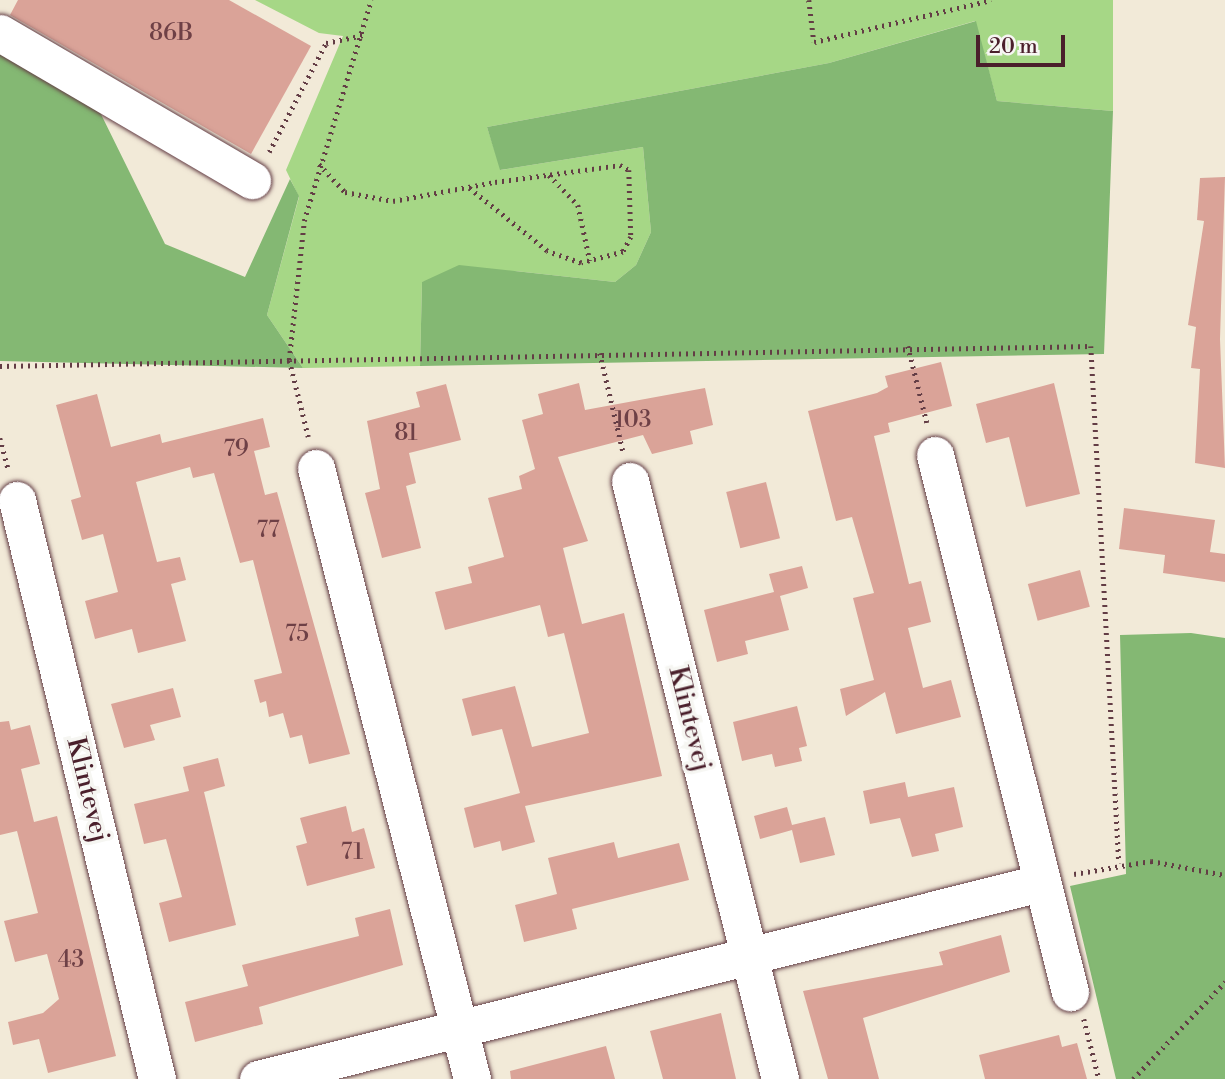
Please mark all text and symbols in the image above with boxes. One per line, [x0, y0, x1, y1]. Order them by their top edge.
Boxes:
house number: 86B [149, 19, 193, 47]
scale bar [980, 21, 1069, 65]
text: 20 m [989, 34, 1038, 60]
house number: 103 [614, 406, 652, 434]
house number: 81 [394, 419, 418, 447]
house number: 79 [223, 435, 249, 463]
house number: 77 [256, 516, 280, 544]
house number: 75 [285, 620, 309, 648]
street label: Klintevej [661, 663, 717, 775]
street label: Klintevej [59, 734, 115, 846]
house number: 71 [341, 838, 363, 866]
house number: 43 [58, 946, 84, 974]

